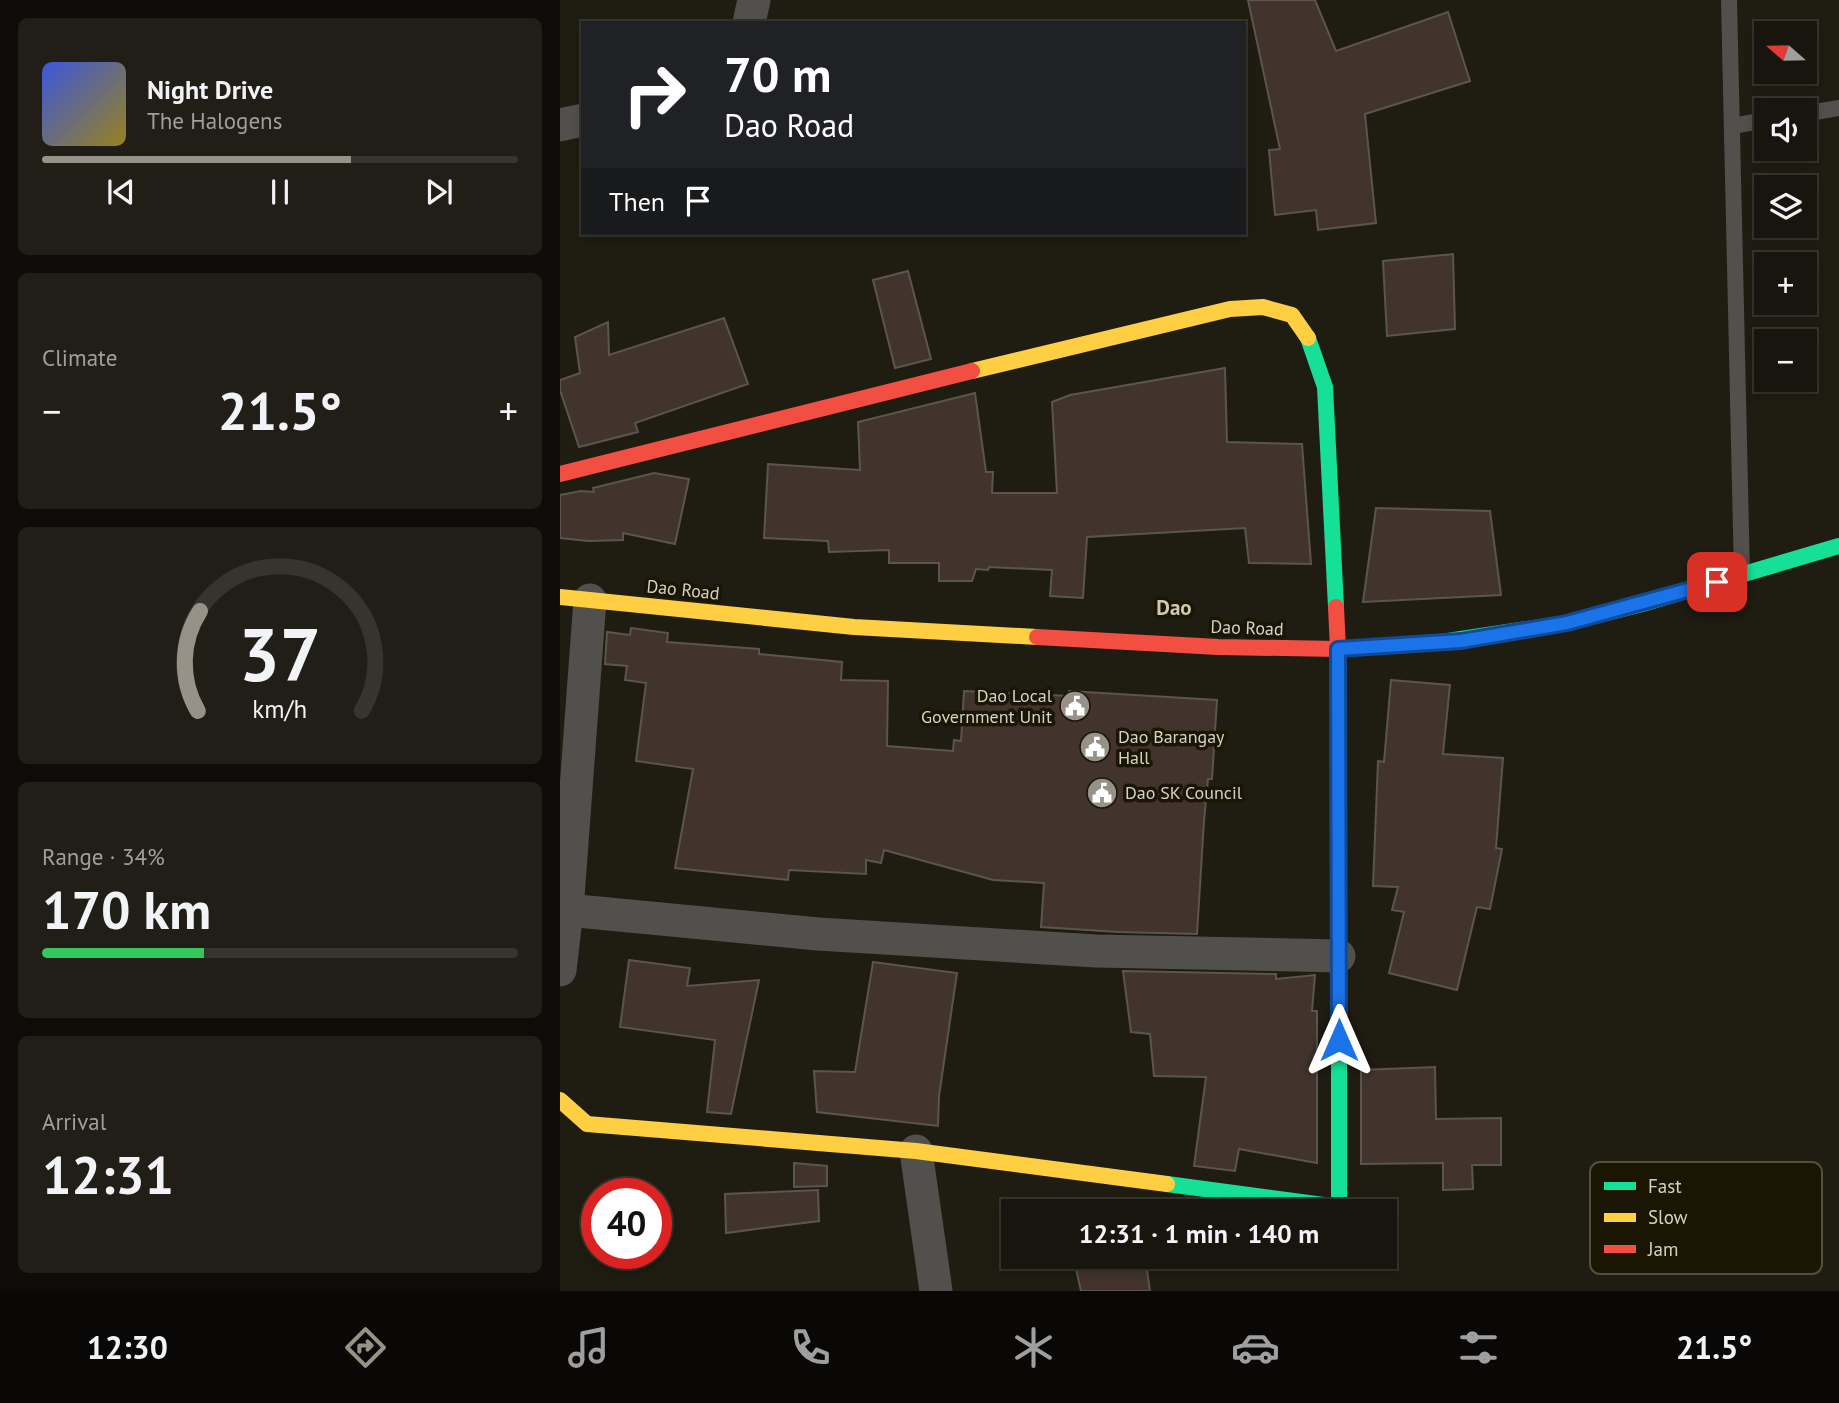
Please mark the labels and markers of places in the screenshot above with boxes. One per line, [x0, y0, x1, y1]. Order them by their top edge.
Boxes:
pin [1687, 552, 1747, 612]
place label: Dao Local Government Unit [921, 684, 1053, 728]
public building icon: Dao Local Government Unit [1058, 689, 1092, 723]
place label: Dao Barangay Hall [1118, 725, 1225, 769]
public building icon: Dao Barangay Hall [1078, 730, 1112, 764]
public building icon: Dao SK Council [1085, 776, 1119, 810]
place label: Dao SK Council [1125, 781, 1243, 804]

